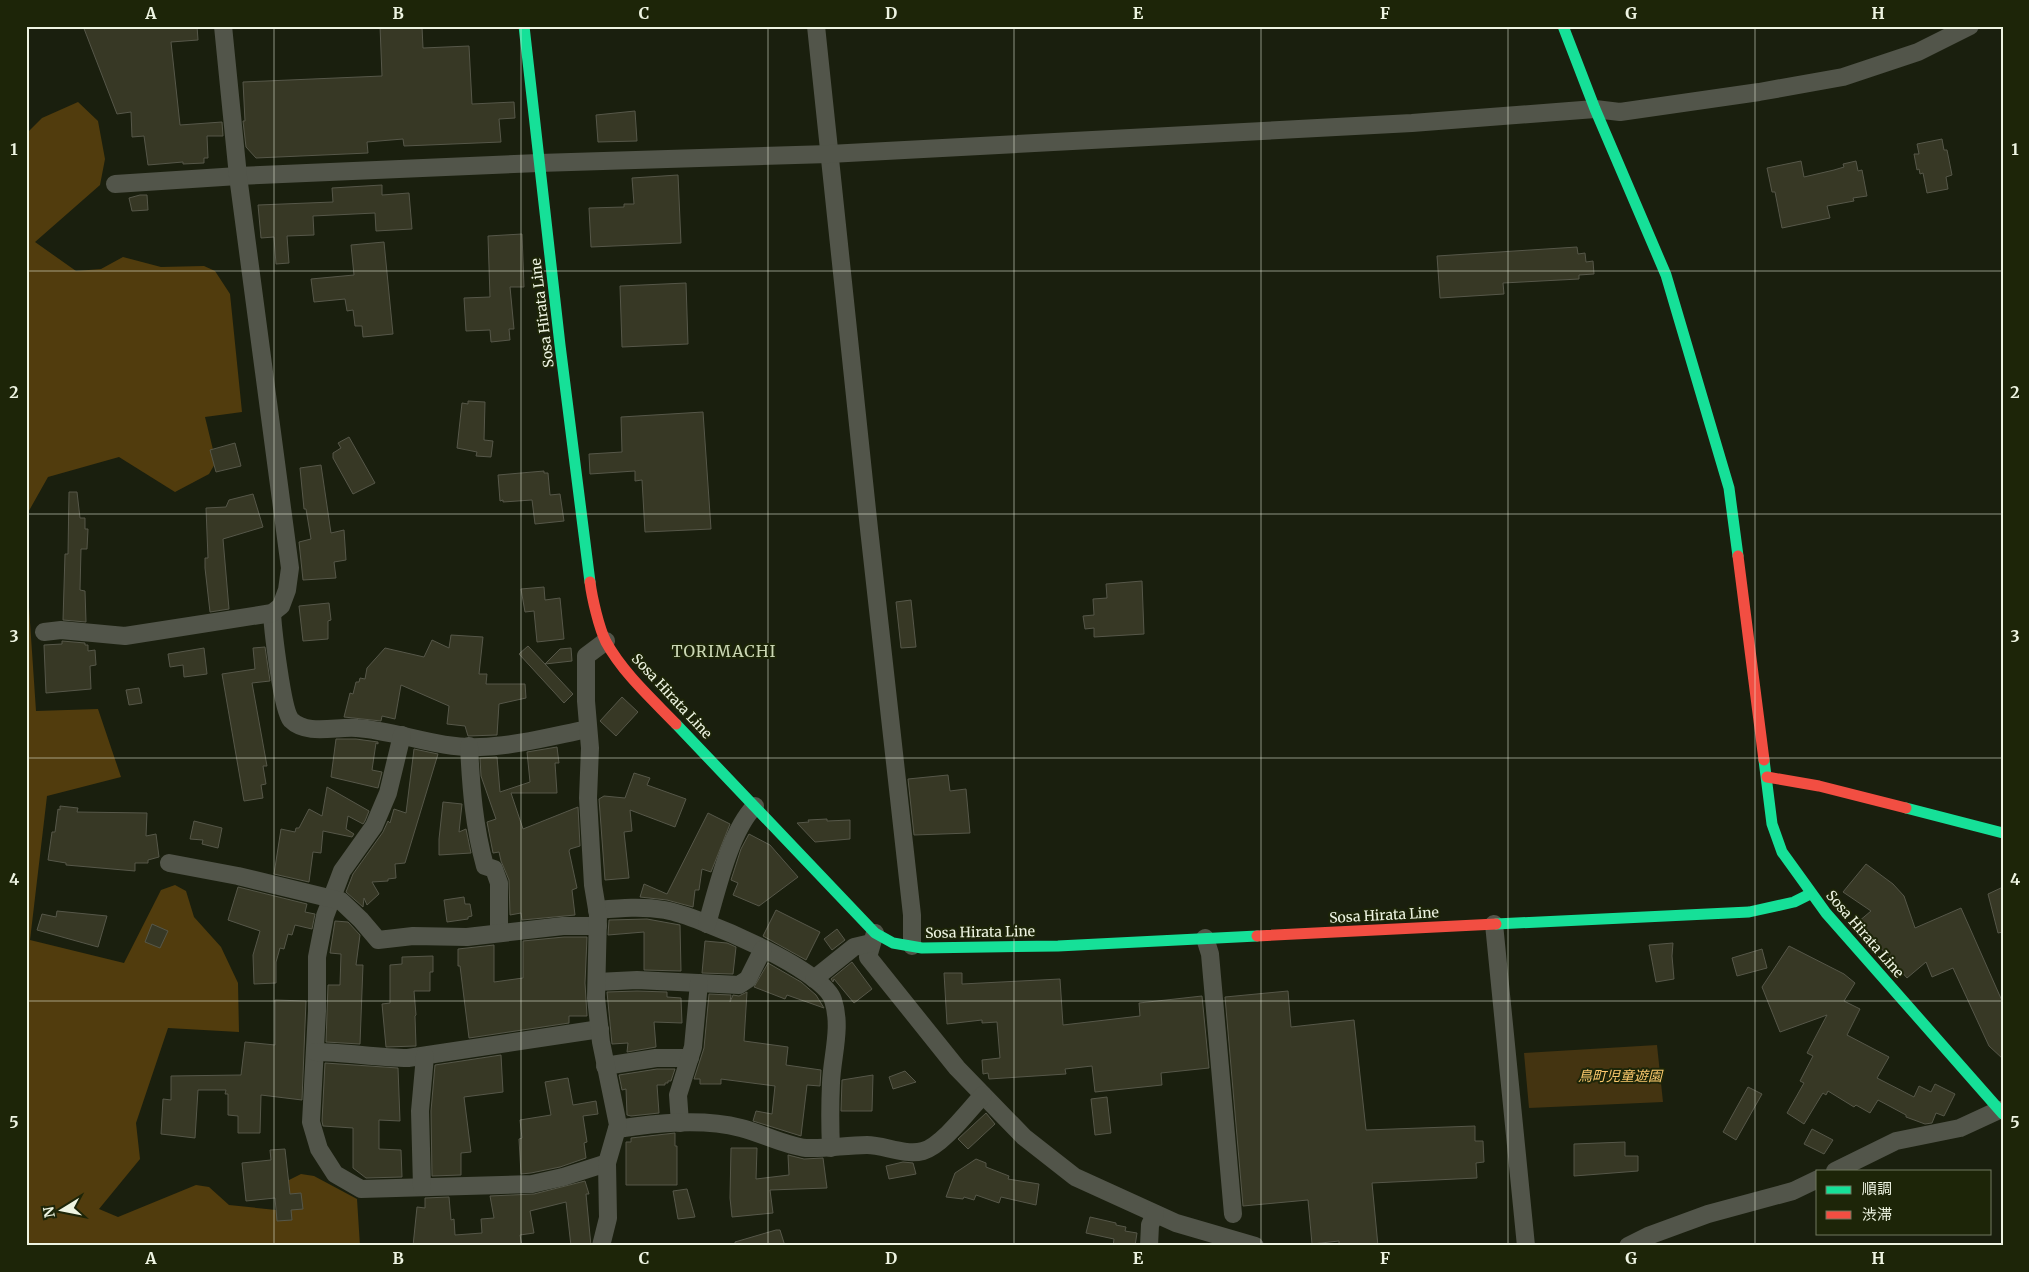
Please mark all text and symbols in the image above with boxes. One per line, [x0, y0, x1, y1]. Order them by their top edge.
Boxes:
text: A [144, 3, 157, 23]
text: B [392, 3, 404, 23]
text: C [639, 3, 649, 23]
text: D [885, 3, 897, 23]
text: E [1133, 3, 1144, 23]
text: F [1380, 3, 1390, 23]
text: G [1625, 3, 1637, 23]
text: H [1871, 3, 1885, 23]
text: 1 [10, 139, 18, 159]
text: 1 [2011, 139, 2019, 159]
street label: Sosa Hirata Line [526, 257, 558, 369]
text: 2 [9, 382, 19, 402]
text: 2 [2010, 382, 2020, 402]
text: 3 [9, 626, 19, 646]
text: 3 [2010, 626, 2020, 646]
district label: TORIMACHI [671, 641, 777, 661]
street label: Sosa Hirata Line [628, 650, 716, 742]
text: 4 [9, 869, 19, 889]
text: 4 [2010, 869, 2020, 889]
street label: Sosa Hirata Line [1822, 887, 1908, 981]
street label: Sosa Hirata Line [1329, 903, 1439, 927]
street label: Sosa Hirata Line [925, 922, 1035, 942]
park label: 鳥町児童遊園 [1578, 1067, 1664, 1085]
text: 5 [9, 1112, 19, 1132]
text: 5 [2010, 1112, 2020, 1132]
legend [1816, 1170, 1992, 1234]
text: 順調 [1862, 1179, 1892, 1198]
north arrow [38, 1184, 88, 1234]
text: N [39, 1205, 59, 1219]
text: 渋滞 [1862, 1205, 1892, 1224]
text: A [144, 1248, 157, 1268]
text: B [392, 1248, 404, 1268]
text: C [639, 1248, 649, 1268]
text: D [885, 1248, 897, 1268]
text: E [1133, 1248, 1144, 1268]
text: F [1380, 1248, 1390, 1268]
text: G [1625, 1248, 1637, 1268]
text: H [1871, 1248, 1885, 1268]

